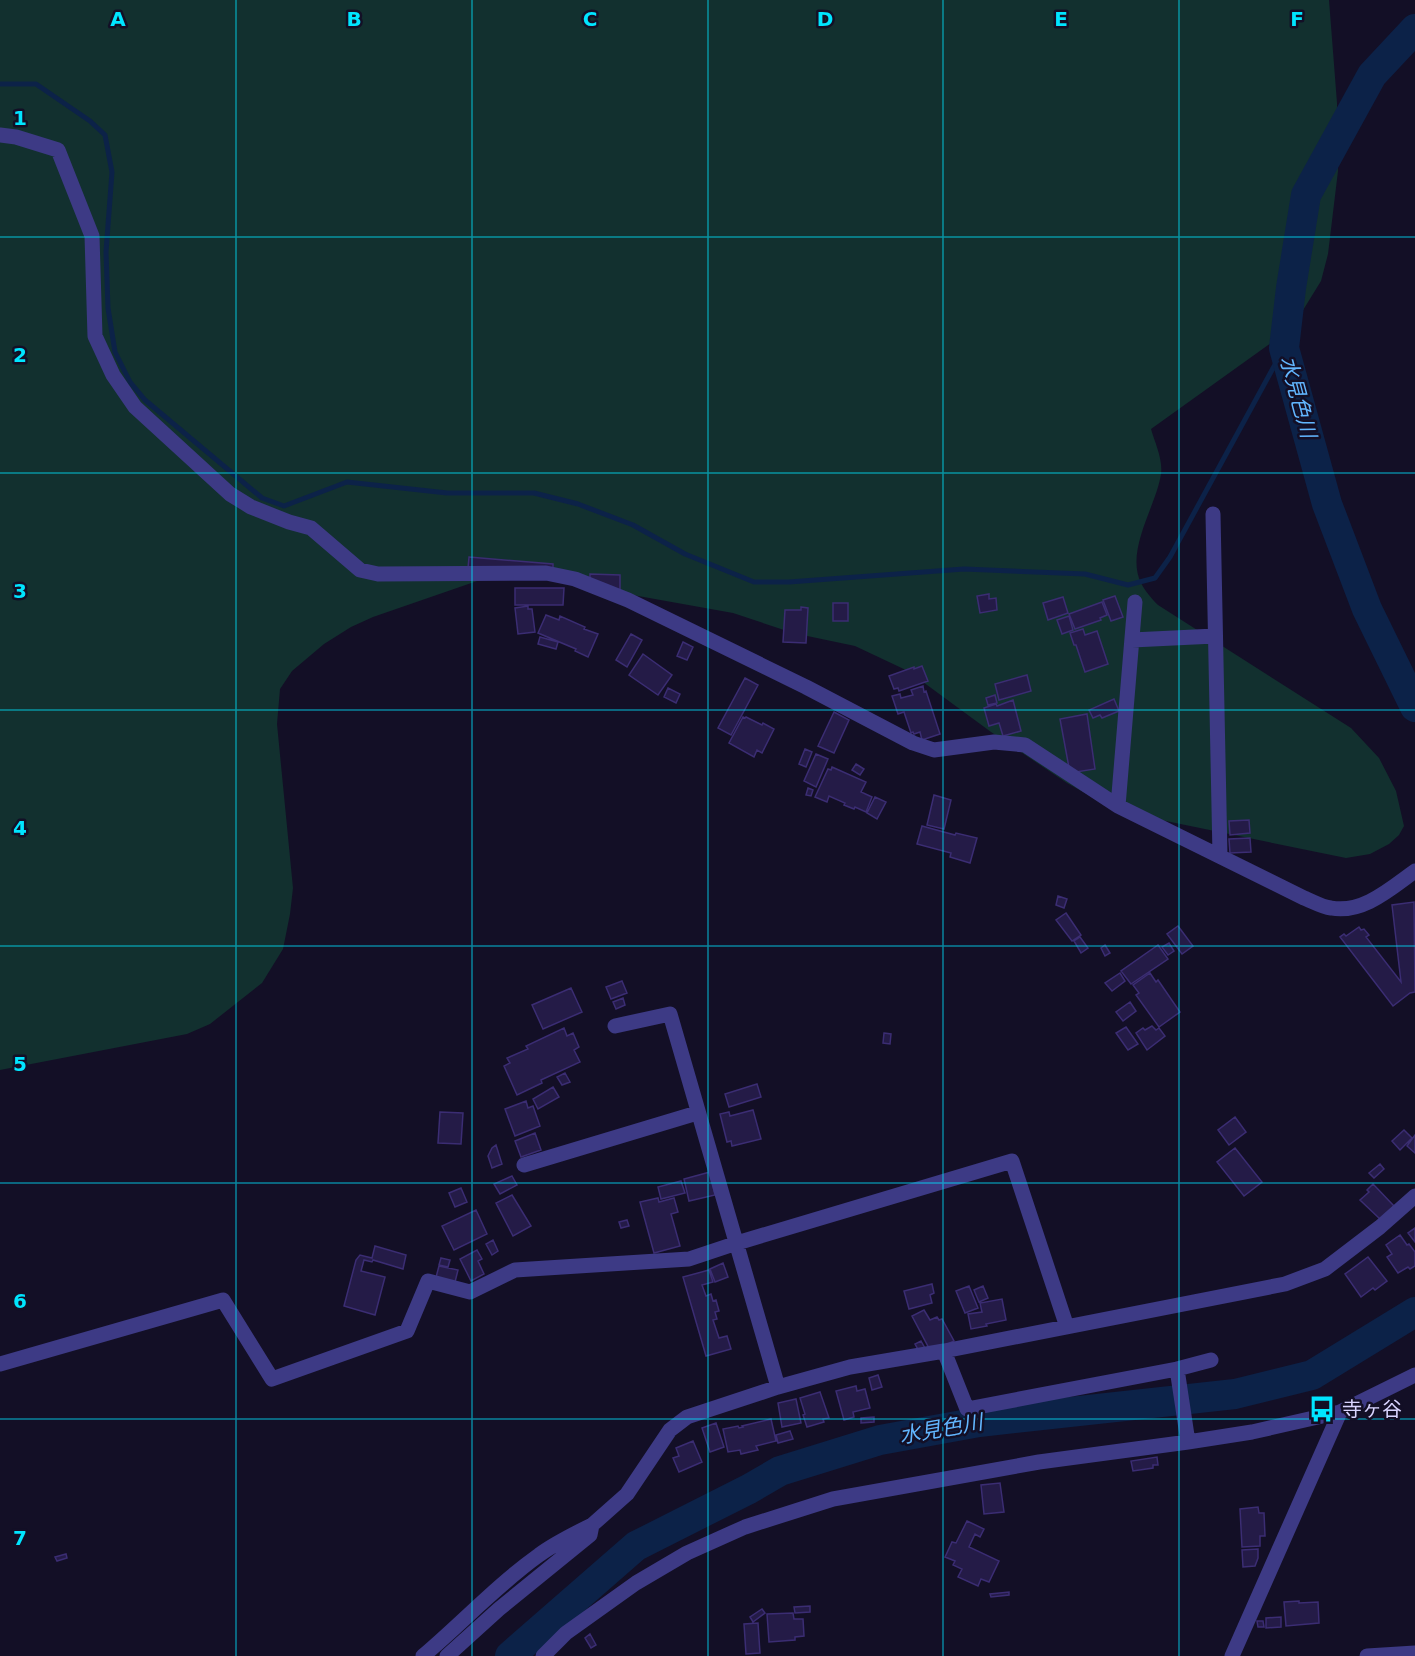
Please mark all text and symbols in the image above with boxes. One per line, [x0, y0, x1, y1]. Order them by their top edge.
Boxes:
text: A [110, 7, 126, 31]
text: B [346, 7, 362, 31]
text: C [583, 7, 597, 31]
text: D [817, 7, 833, 31]
text: E [1054, 7, 1068, 31]
text: F [1290, 7, 1304, 31]
text: 1 [13, 106, 27, 130]
text: 2 [13, 343, 27, 367]
water label: 水見色川 [1276, 353, 1321, 443]
text: 3 [13, 579, 27, 603]
text: 4 [13, 816, 27, 840]
text: 5 [13, 1052, 27, 1076]
text: 6 [13, 1289, 27, 1313]
bus stop icon: 寺ヶ谷 [1307, 1394, 1337, 1424]
place label: 寺ヶ谷 [1342, 1397, 1402, 1421]
water label: 水見色川 [898, 1410, 986, 1448]
text: 7 [13, 1526, 27, 1550]

